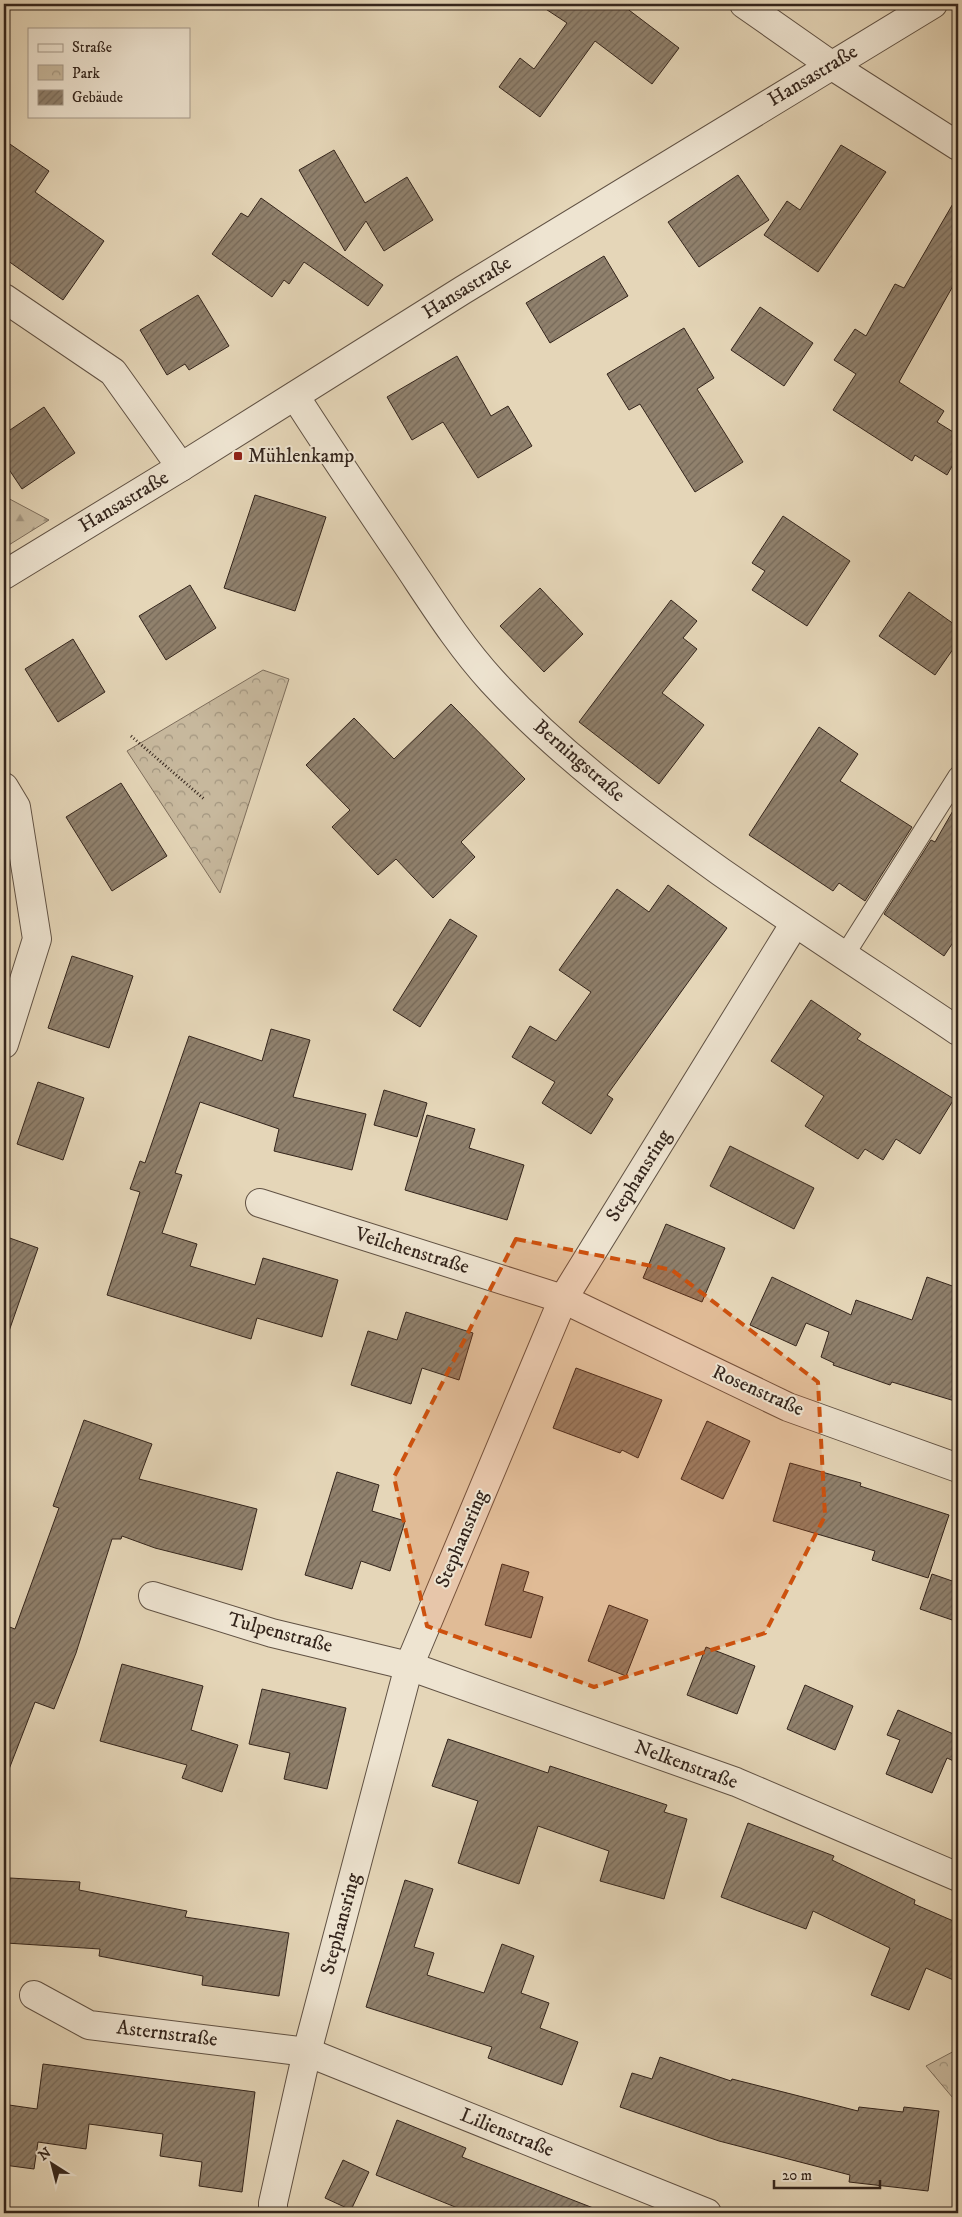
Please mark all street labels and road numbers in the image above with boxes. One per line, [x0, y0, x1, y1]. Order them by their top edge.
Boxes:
street label: Hansastraße [764, 39, 862, 113]
street label: Hansastraße [418, 251, 516, 325]
street label: Hansastraße [75, 465, 173, 539]
street label: Berningstraße [528, 714, 630, 808]
street label: Stephansring [601, 1125, 677, 1227]
street label: Veilchenstraße [351, 1221, 472, 1280]
street label: Rosenstraße [708, 1360, 808, 1422]
street label: Stephansring [430, 1486, 494, 1592]
street label: Tulpenstraße [225, 1607, 335, 1659]
street label: Nelkenstraße [631, 1735, 741, 1795]
street label: Stephansring [315, 1870, 367, 1977]
street label: Asternstraße [115, 2015, 219, 2053]
street label: Lilienstraße [456, 2103, 558, 2163]

